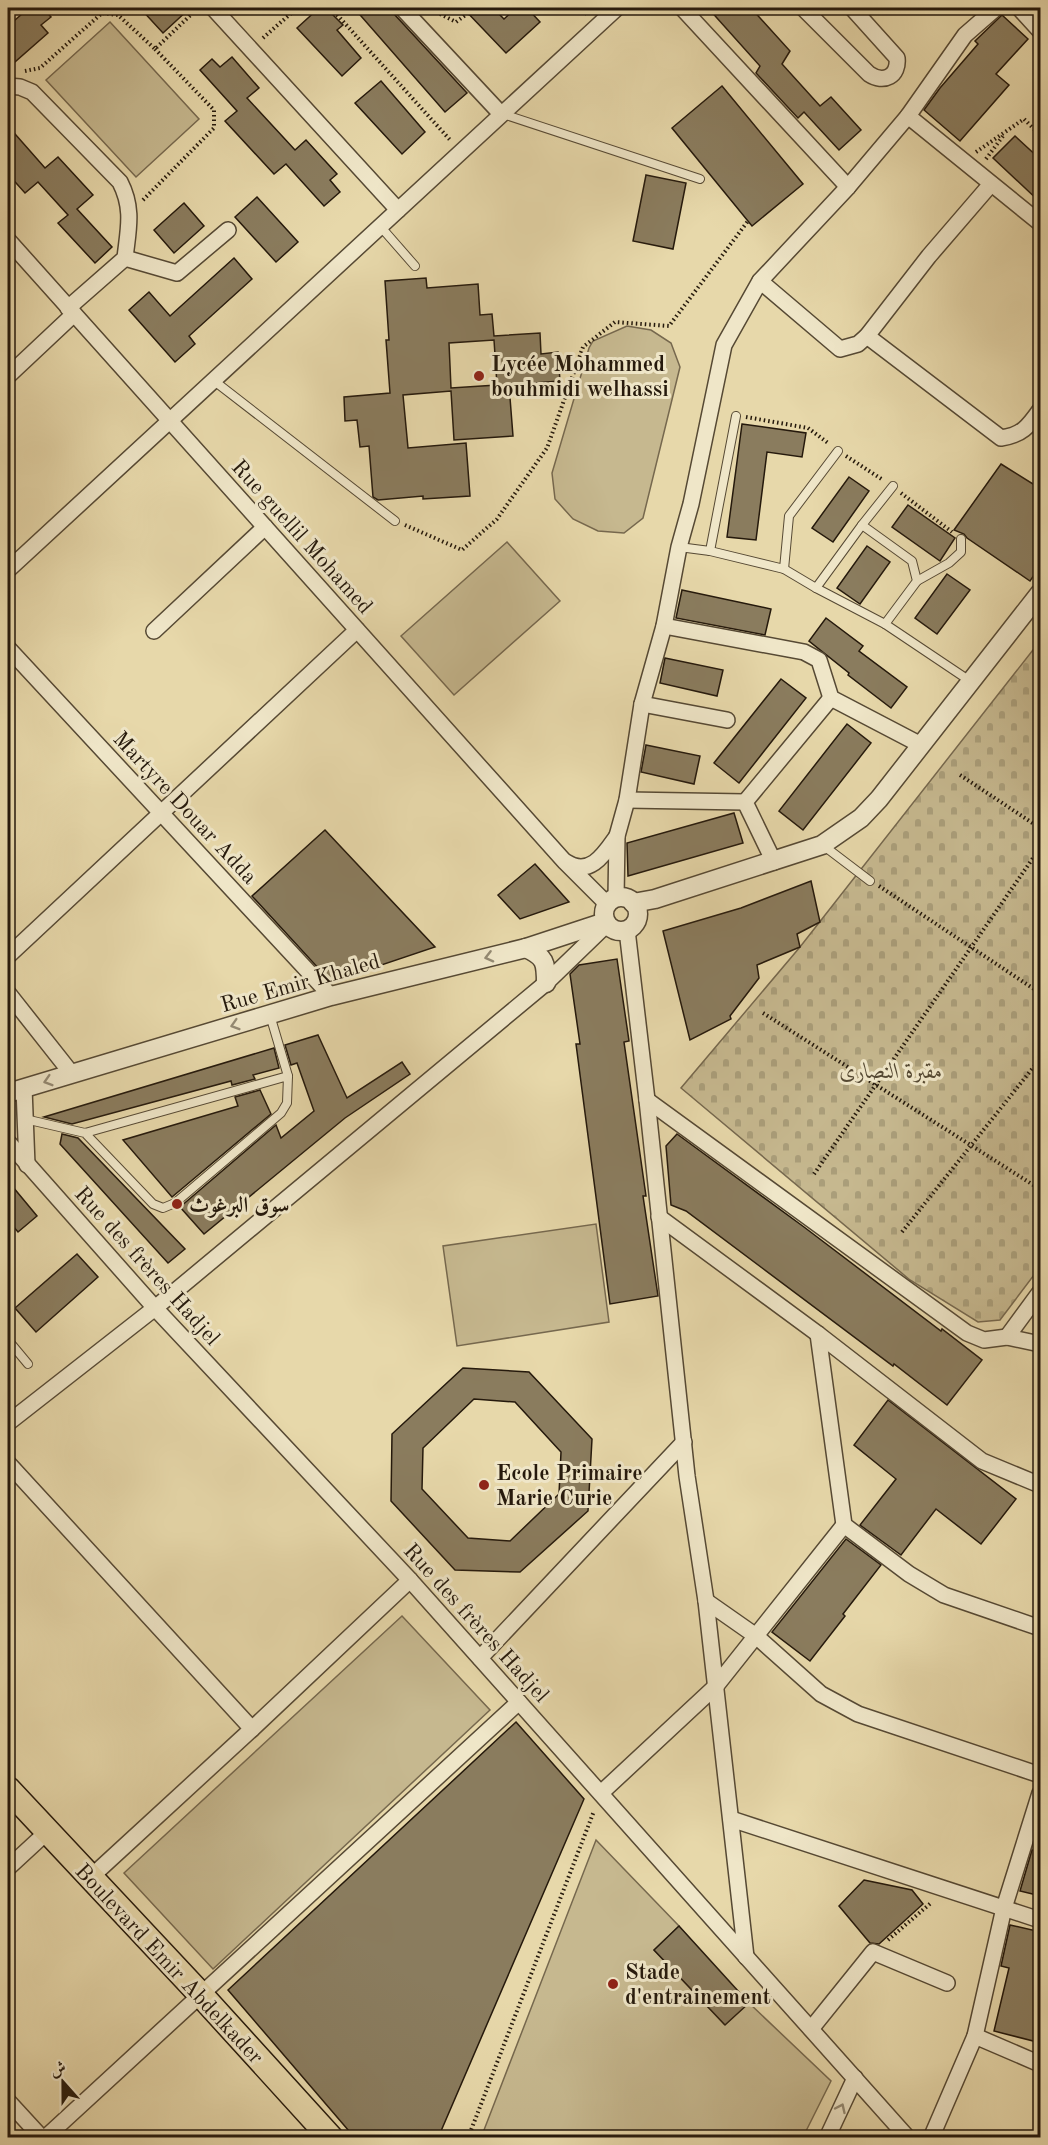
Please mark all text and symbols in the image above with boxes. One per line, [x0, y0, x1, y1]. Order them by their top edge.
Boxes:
place label: Lycée Mohammed bouhmidi welhassi [491, 354, 669, 401]
marker: Lycée Mohammed bouhmidi welhassi [472, 369, 486, 383]
street label: Rue guellil Mohamed [227, 456, 376, 619]
street label: Martyre Douar Adda [108, 728, 261, 889]
one-way arrow [484, 949, 494, 962]
street label: Rue Emir Khaled [218, 951, 383, 1017]
one-way arrow [230, 1018, 241, 1030]
park label: مقبرة النصارى [839, 1061, 943, 1084]
one-way arrow [43, 1074, 54, 1086]
street label: Rue des frères Hadjel [70, 1183, 223, 1350]
place label: سوق البرغوث [189, 1195, 290, 1218]
marker: سوق البرغوث [170, 1197, 184, 1211]
place label: Ecole Primaire Marie Curie [496, 1463, 643, 1510]
marker: Ecole Primaire Marie Curie [477, 1478, 491, 1492]
street label: Rue des frères Hadjel [399, 1540, 552, 1707]
street label: Boulevard Emir Abdelkader [70, 1860, 267, 2069]
place label: Stade d'entrainement [625, 1962, 771, 2009]
marker: Stade d'entrainement [606, 1977, 620, 1991]
north arrow [33, 2052, 93, 2112]
text: ش [48, 2060, 69, 2080]
one-way arrow [834, 2103, 846, 2114]

